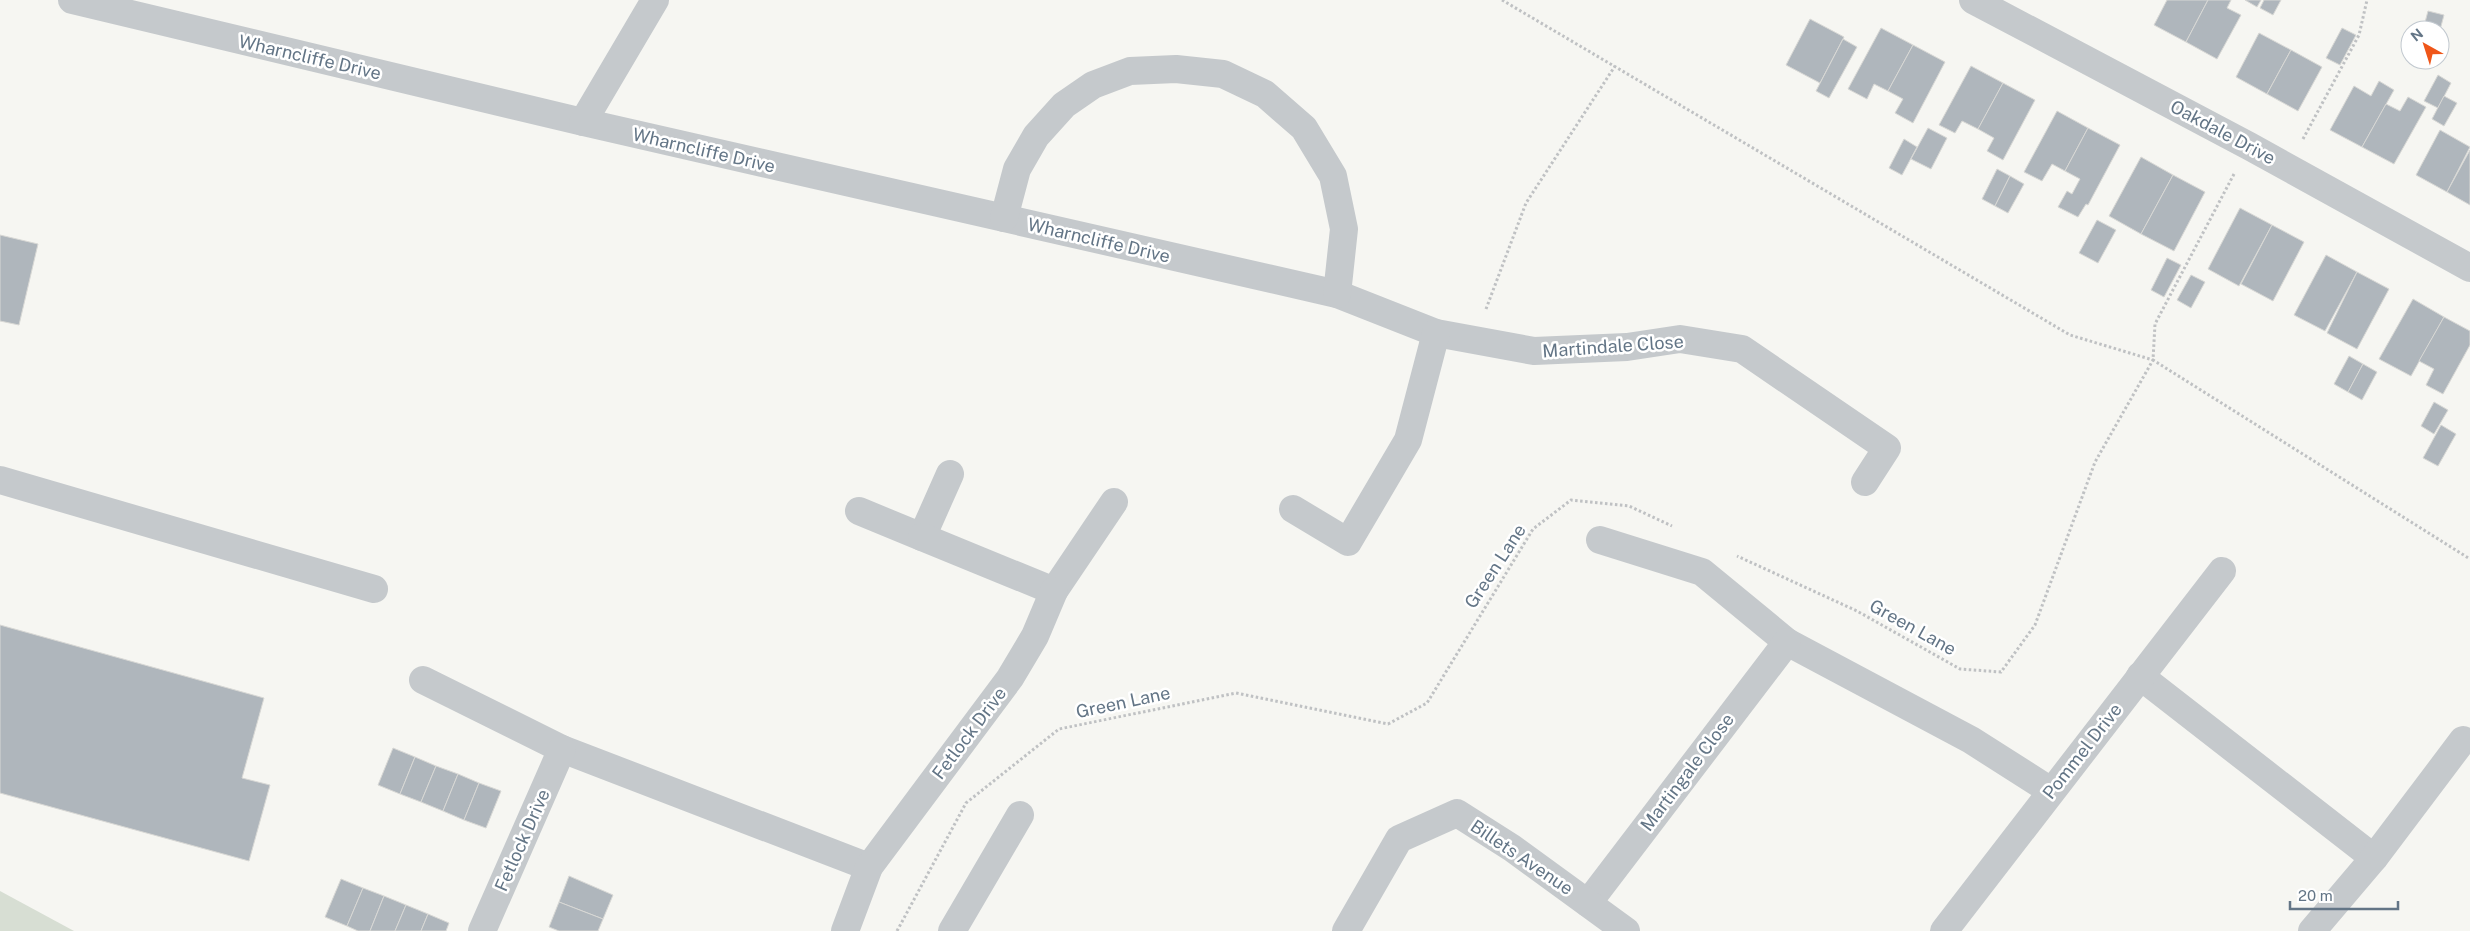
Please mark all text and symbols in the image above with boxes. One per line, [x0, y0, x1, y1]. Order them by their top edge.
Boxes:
north arrow [2400, 20, 2450, 70]
text: N [2408, 25, 2426, 45]
street label: Wharncliffe Drive [237, 30, 383, 84]
street label: Oakdale Drive [2167, 96, 2279, 168]
street label: Wharncliffe Drive [631, 123, 777, 177]
street label: Wharncliffe Drive [1026, 213, 1172, 267]
street label: Martindale Close [1542, 331, 1684, 361]
street label: Green Lane [1460, 520, 1530, 612]
street label: Green Lane [1866, 595, 1960, 659]
street label: Green Lane [1074, 682, 1172, 722]
street label: Fetlock Drive [928, 683, 1010, 783]
street label: Pommel Drive [2038, 699, 2126, 803]
street label: Martingale Close [1636, 709, 1738, 835]
street label: Fetlock Drive [490, 786, 554, 894]
street label: Billets Avenue [1467, 815, 1577, 899]
scale bar [2290, 878, 2398, 910]
text: 20 m [2298, 887, 2333, 904]

